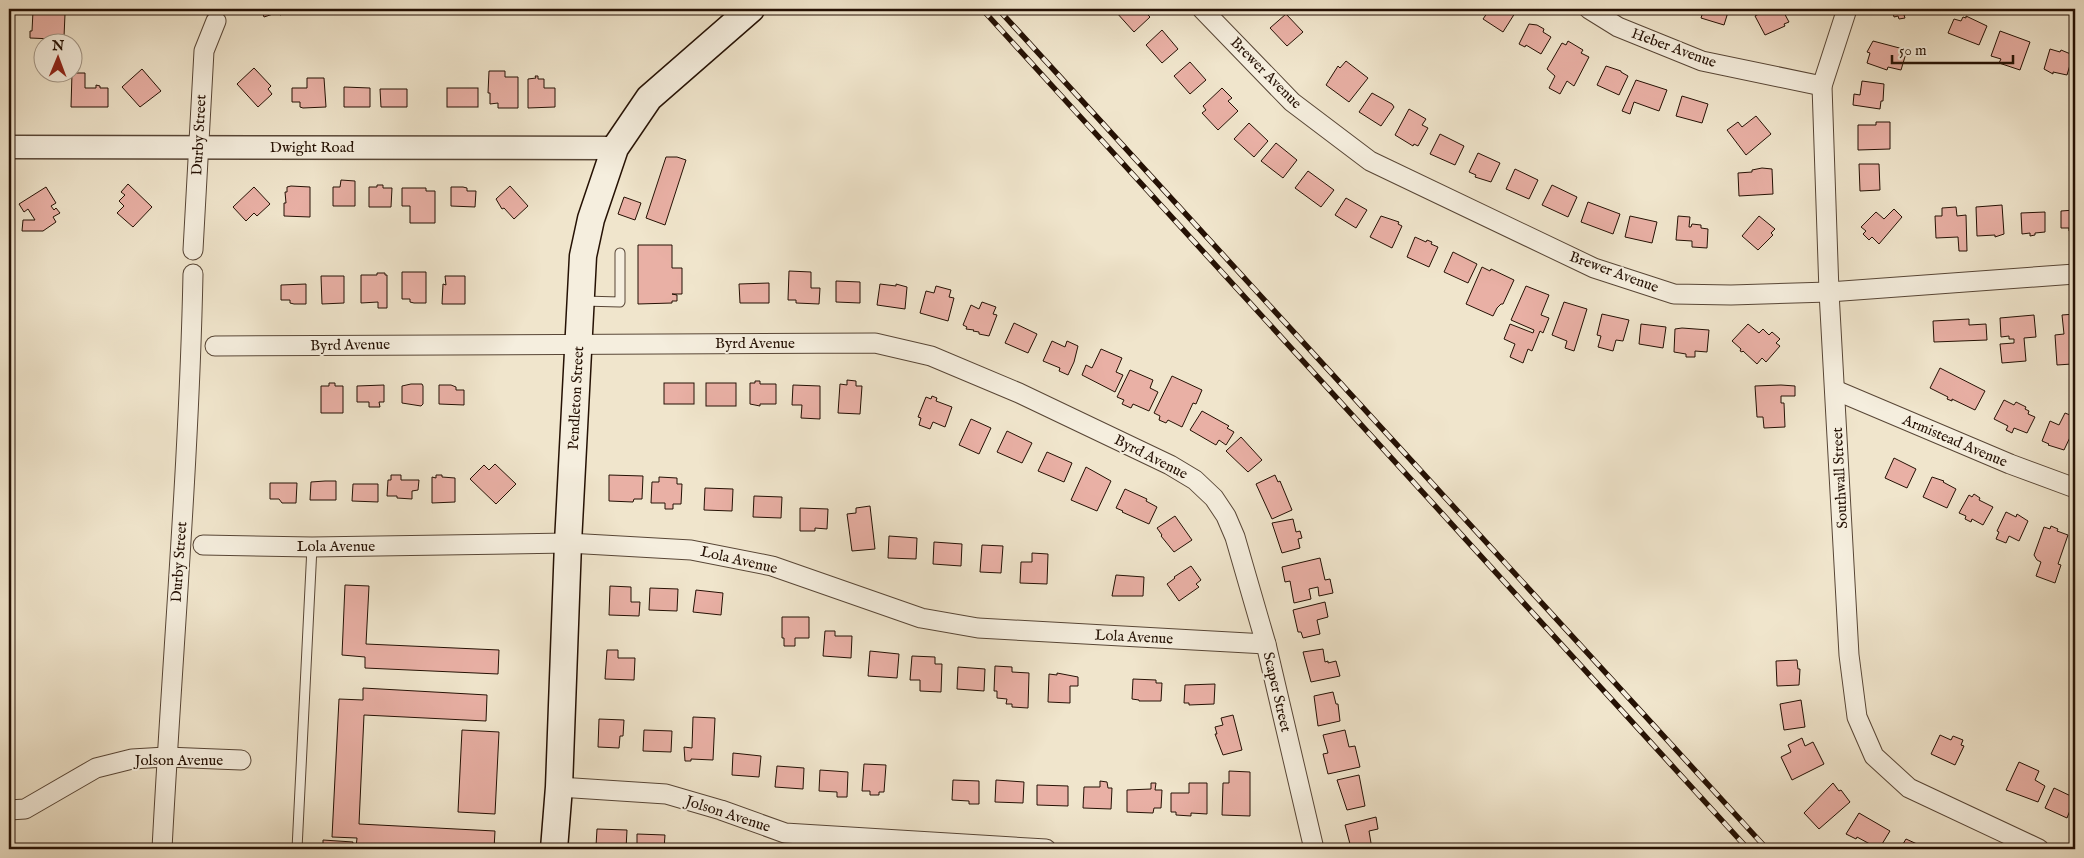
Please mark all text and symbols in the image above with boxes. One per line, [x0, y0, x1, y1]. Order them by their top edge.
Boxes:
street label: Heber Avenue [1629, 24, 1719, 72]
north arrow [32, 32, 82, 82]
scale bar [1892, 32, 2013, 64]
street label: Brewer Avenue [1226, 33, 1306, 113]
text: N [51, 37, 64, 55]
text: 50 m [1899, 41, 1927, 60]
street label: Durby Street [187, 94, 211, 176]
street label: Dwight Road [270, 138, 355, 157]
street label: Brewer Avenue [1567, 247, 1661, 297]
street label: Byrd Avenue [715, 334, 795, 353]
street label: Byrd Avenue [310, 335, 390, 355]
street label: Pendleton Street [564, 346, 588, 450]
street label: Armistead Avenue [1899, 410, 2010, 472]
street label: Southwall Street [1828, 427, 1852, 529]
street label: Byrd Avenue [1111, 430, 1191, 484]
street label: Durby Street [167, 521, 191, 603]
street label: Lola Avenue [297, 537, 375, 556]
street label: Lola Avenue [699, 542, 780, 578]
street label: Lola Avenue [1094, 625, 1174, 649]
street label: Scaper Street [1259, 650, 1295, 734]
street label: Jolson Avenue [133, 751, 223, 770]
street label: Jolson Avenue [681, 791, 773, 837]

